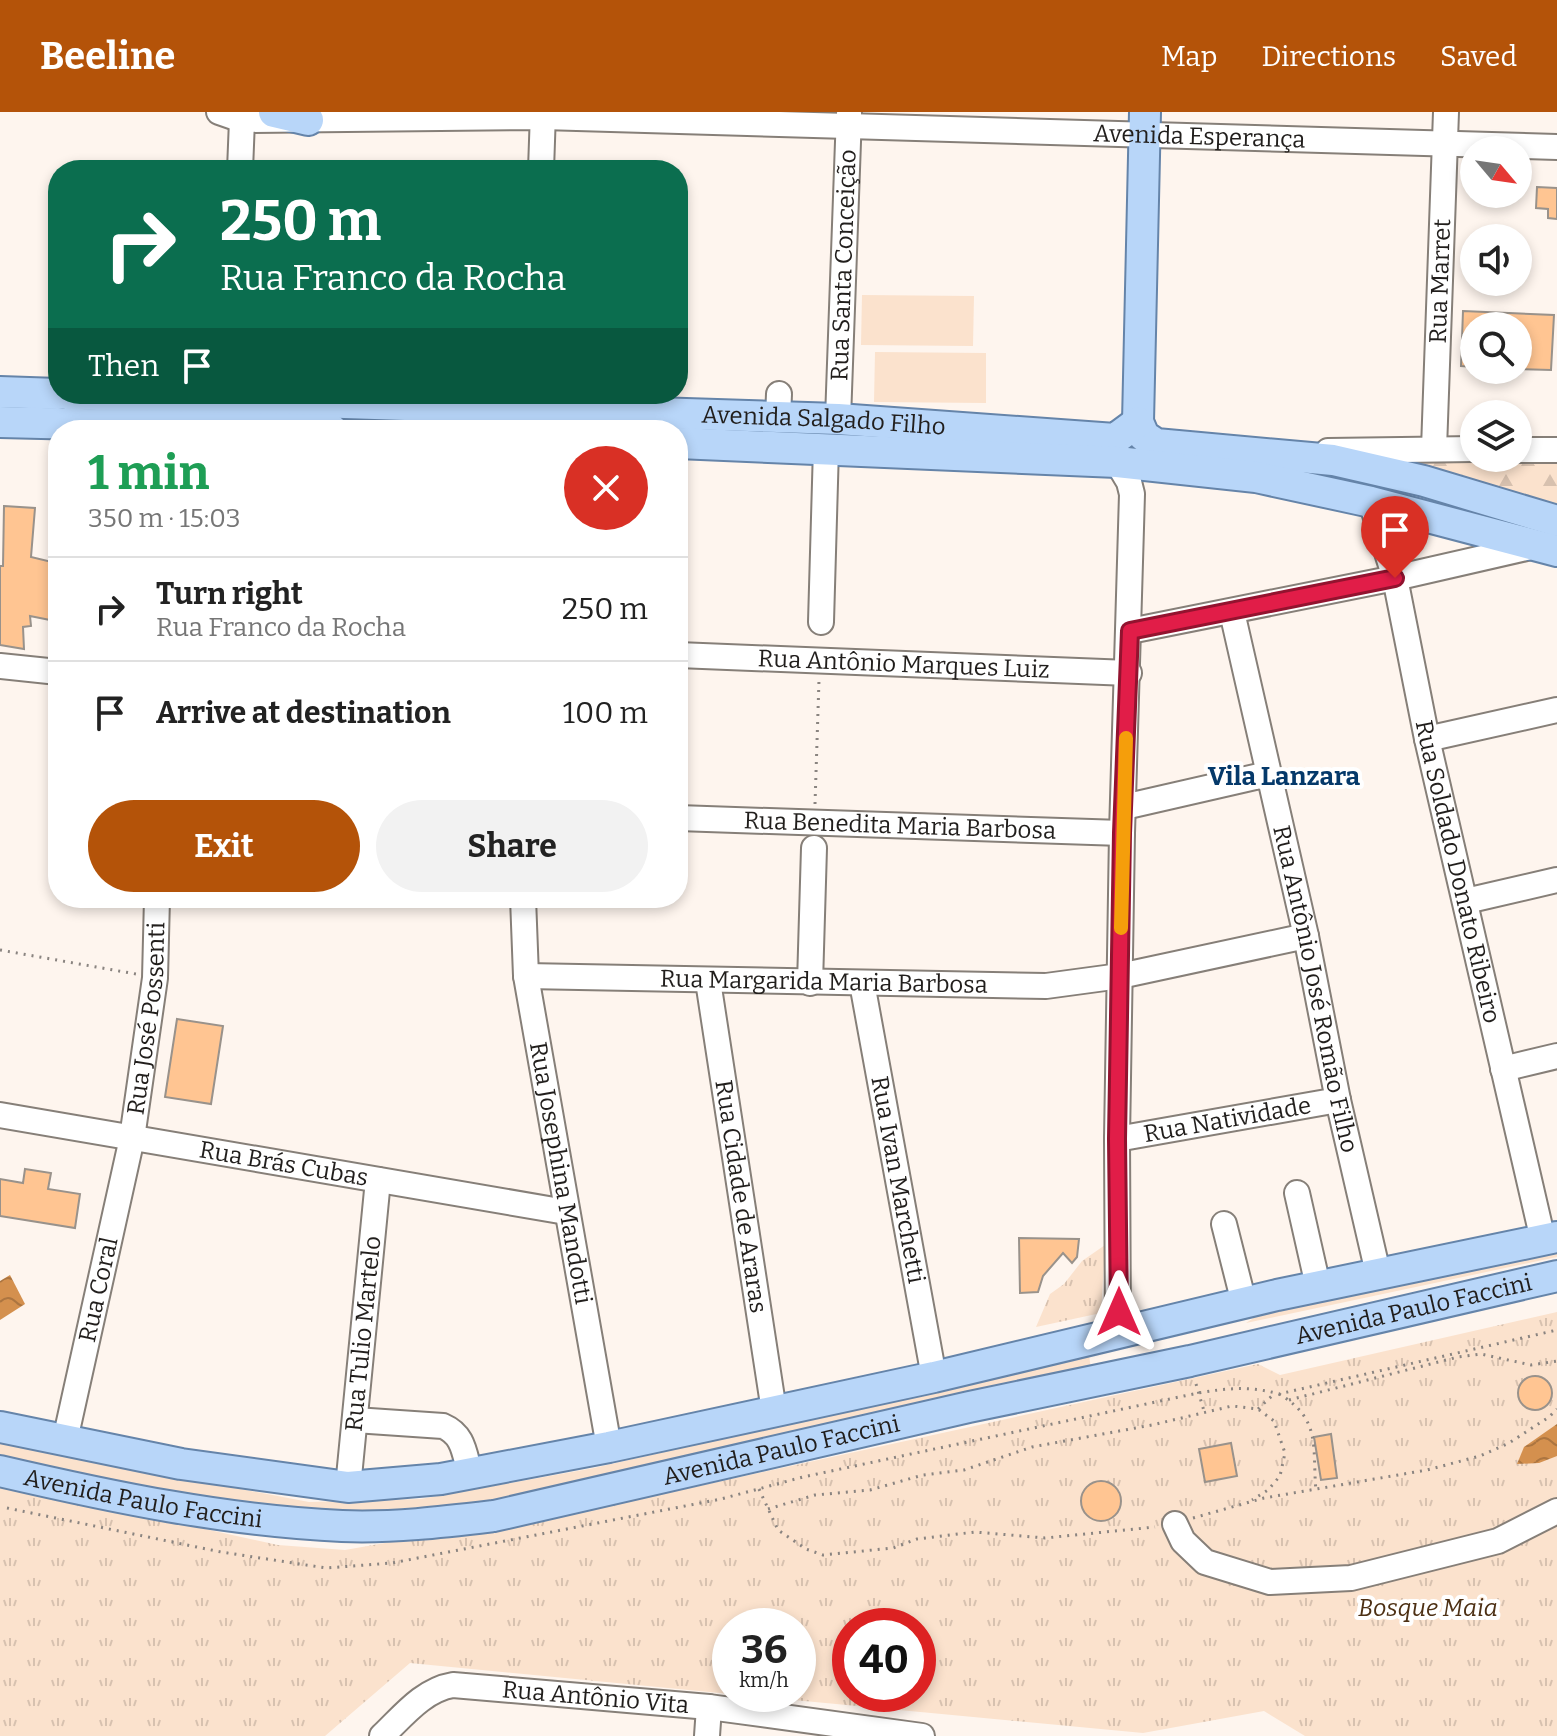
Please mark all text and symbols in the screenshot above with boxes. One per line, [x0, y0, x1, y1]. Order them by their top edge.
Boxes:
text: Beeline [40, 33, 175, 79]
text: Map [1161, 40, 1217, 73]
text: Directions [1261, 40, 1396, 73]
text: Saved [1440, 40, 1517, 73]
street label: Avenida Esperança [1093, 119, 1306, 154]
north arrow [1460, 136, 1532, 208]
map controls [1460, 136, 1532, 472]
street label: Rua Santa Conceição [825, 149, 862, 381]
text: 250 m [220, 188, 381, 255]
icon: right [88, 192, 192, 296]
street label: Rua Marret [1424, 218, 1456, 344]
button: sound [1460, 224, 1532, 296]
text: Rua Franco da Rocha [220, 256, 566, 300]
button: search [1460, 312, 1532, 384]
icon: arrive [175, 344, 219, 388]
text: Then [88, 348, 159, 384]
button: layers [1460, 400, 1532, 472]
street label: Avenida Salgado Filho [701, 401, 947, 441]
text: 1 min [88, 444, 209, 502]
button: close [564, 446, 648, 530]
pin [1361, 496, 1429, 578]
text: 350 m · 15:03 [88, 503, 241, 534]
icon: arrive [1373, 508, 1417, 552]
text: Turn right [156, 576, 303, 612]
icon: right [88, 587, 132, 631]
text: 250 m [562, 591, 648, 627]
text: Rua Franco da Rocha [156, 612, 406, 643]
street label: Rua Antônio Marques Luiz [757, 644, 1050, 684]
icon: arrive [88, 691, 132, 735]
text: Arrive at destination [156, 695, 451, 731]
text: 100 m [563, 695, 648, 731]
street label: Rua Soldado Donato Ribeiro [1410, 718, 1506, 1026]
district label: Vila Lanzara [1208, 761, 1361, 792]
button: Exit [88, 800, 360, 892]
button: Share [376, 800, 648, 892]
street label: Rua Benedita Maria Barbosa [743, 806, 1057, 845]
street label: Rua Antônio José Romão Filho [1267, 822, 1364, 1155]
street label: Rua José Possenti [122, 922, 170, 1117]
street label: Rua Margarida Maria Barbosa [660, 965, 988, 999]
street label: Rua Josephina Mandotti [524, 1040, 598, 1306]
street label: Rua Ivan Marchetti [865, 1074, 931, 1286]
street label: Rua Cidade de Araras [709, 1078, 773, 1315]
street label: Rua Natividade [1141, 1091, 1313, 1148]
street label: Rua Brás Cubas [197, 1135, 370, 1192]
street label: Rua Coral [73, 1234, 124, 1345]
street label: Rua Tulio Martelo [339, 1235, 386, 1433]
street label: Avenida Paulo Faccini [1293, 1268, 1535, 1350]
position arrow [1077, 1270, 1161, 1354]
street label: Avenida Paulo Faccini [660, 1409, 902, 1491]
street label: Avenida Paulo Faccini [21, 1463, 264, 1534]
park label: Bosque Maia [1358, 1594, 1498, 1622]
speed limit sign: 40 [832, 1608, 936, 1712]
text: 36 [741, 1626, 787, 1674]
text: km/h [739, 1668, 789, 1692]
street label: Rua Antônio Vita [501, 1675, 690, 1719]

